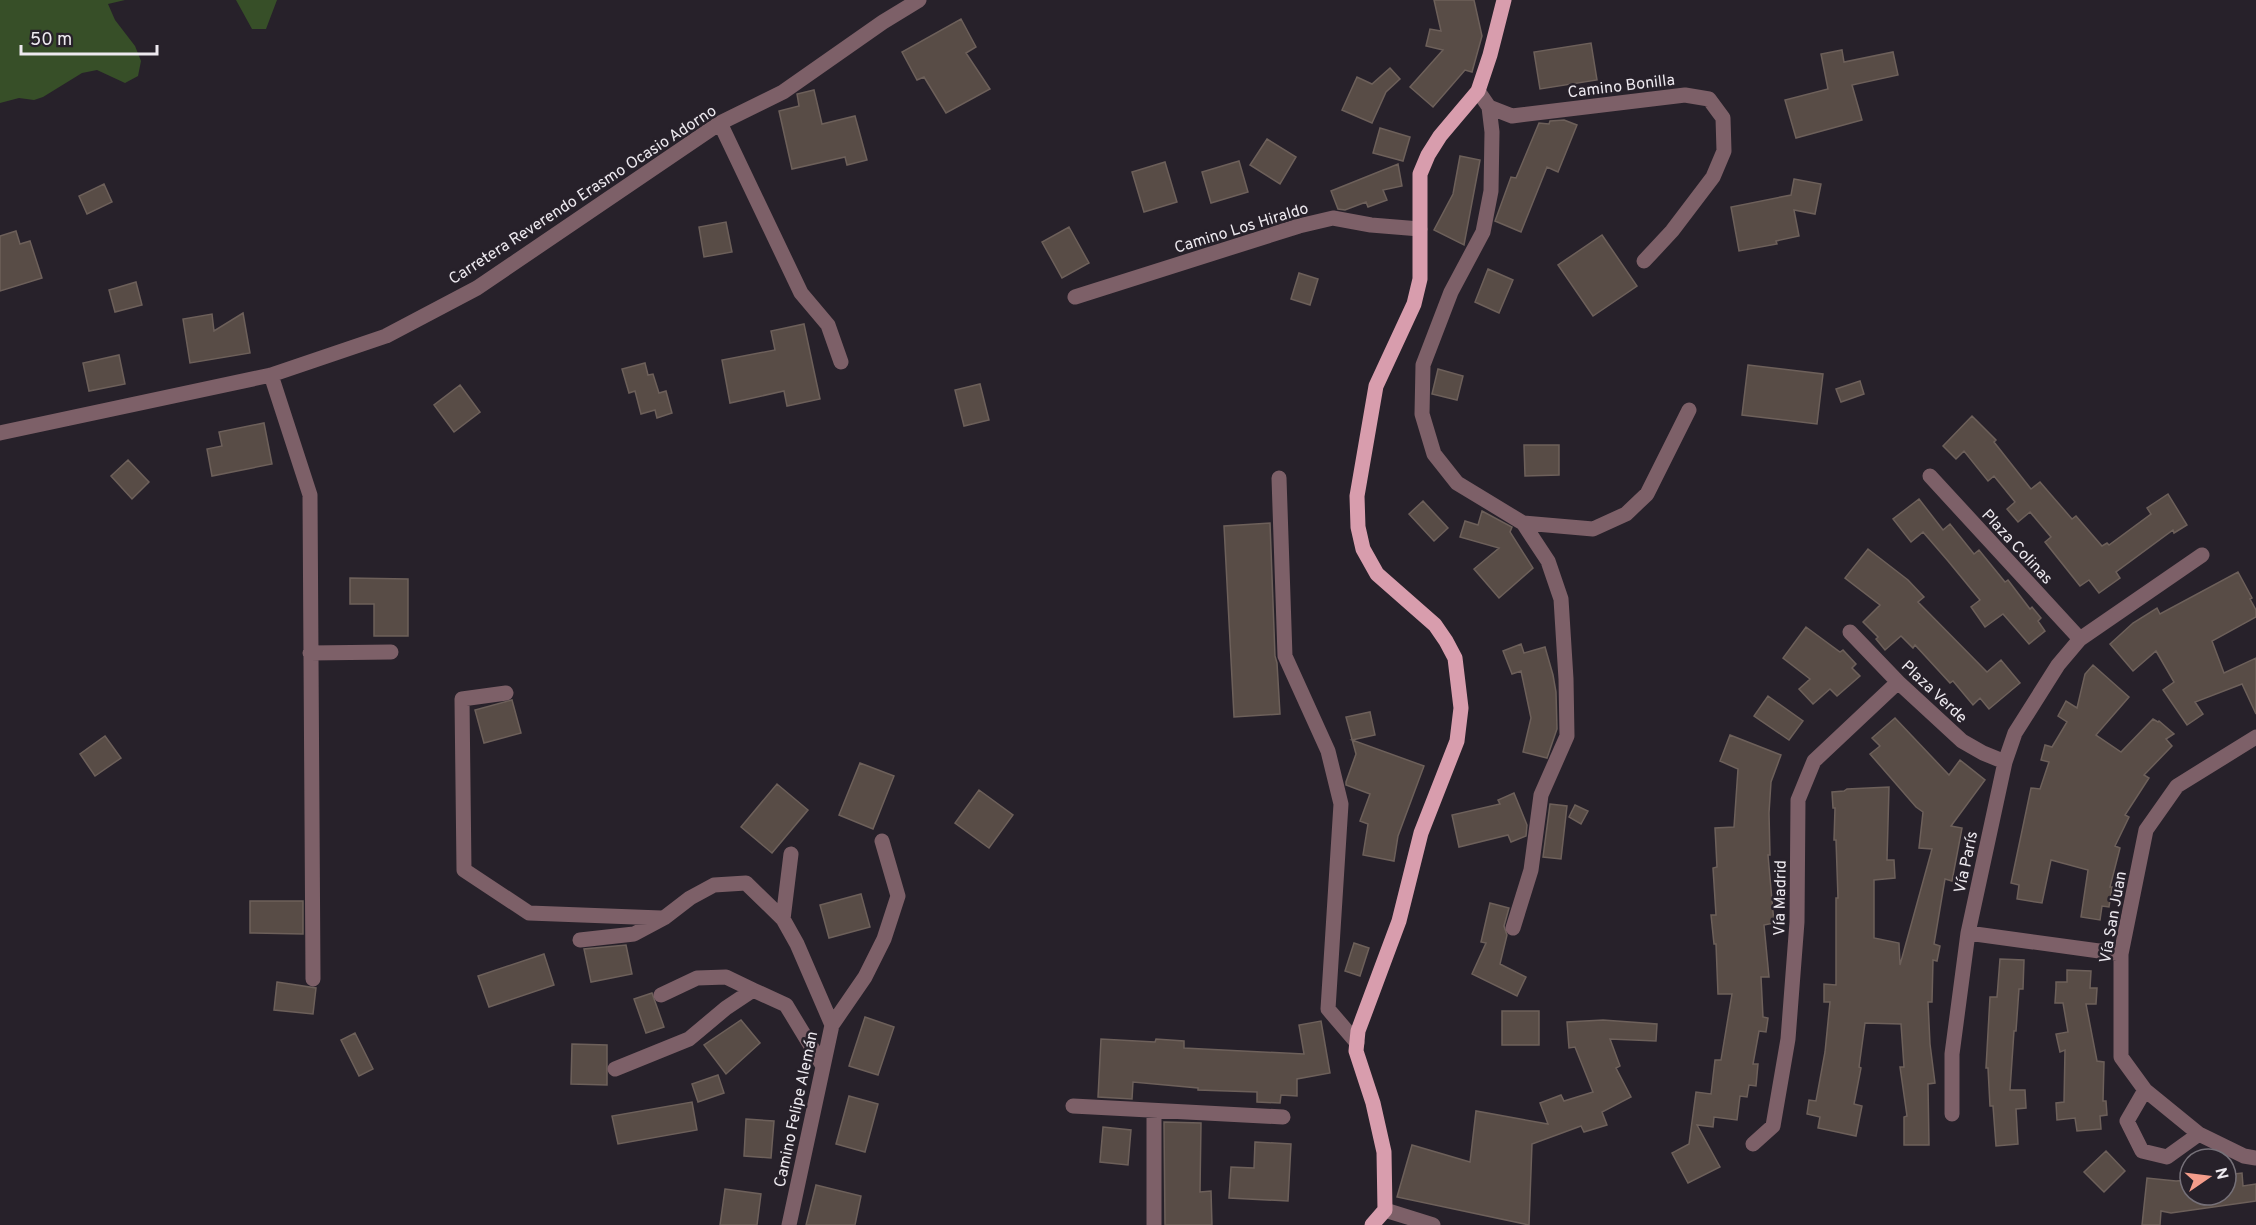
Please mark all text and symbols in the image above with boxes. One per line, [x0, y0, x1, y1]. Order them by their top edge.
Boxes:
scale bar [21, 18, 158, 56]
text: 50 m [30, 29, 72, 52]
street label: Camino Bonilla [1566, 70, 1676, 103]
street label: Carretera Reverendo Erasmo Ocasio Adorno [445, 101, 721, 290]
street label: Camino Los Hiraldo [1172, 199, 1311, 259]
street label: Plaza Colinas [1977, 506, 2056, 589]
street label: Plaza Verde [1896, 657, 1971, 728]
street label: Vía París [1951, 830, 1983, 895]
street label: Vía Madrid [1770, 860, 1792, 936]
street label: Vía San Juan [2096, 870, 2132, 965]
street label: Camino Felipe Alemán [771, 1030, 823, 1189]
north arrow [2178, 1147, 2238, 1207]
text: N [2210, 1166, 2232, 1182]

